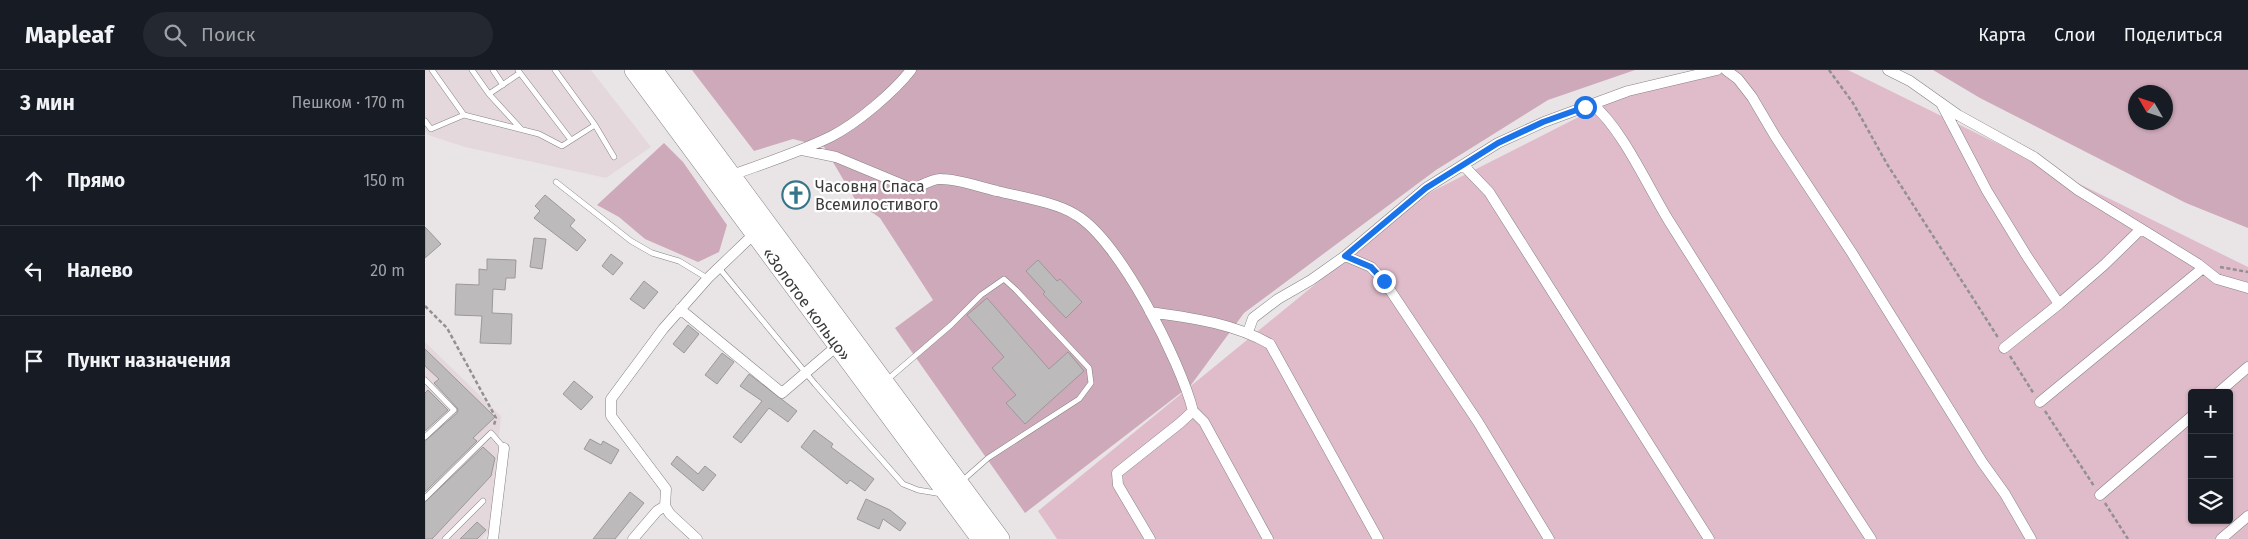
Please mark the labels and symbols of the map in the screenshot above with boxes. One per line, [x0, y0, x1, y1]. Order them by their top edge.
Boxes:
north arrow [2128, 85, 2173, 130]
route start [1574, 96, 1597, 119]
place label: Часовня Спаса Всемилостивого [815, 177, 938, 214]
church icon: Часовня Спаса Всемилостивого [781, 180, 811, 210]
street label: «Золотое кольцо» [759, 244, 855, 365]
route end [1373, 270, 1396, 293]

